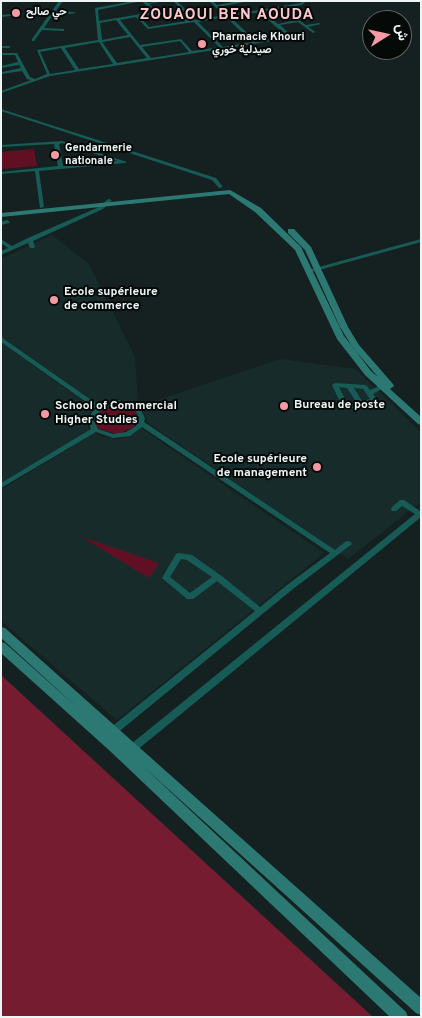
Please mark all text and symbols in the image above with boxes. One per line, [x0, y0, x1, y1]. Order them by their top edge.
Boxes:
place label: حي صالح [26, 6, 67, 20]
marker: حي صالح [10, 7, 22, 19]
district label: ZOUAOUI BEN AOUDA [138, 7, 316, 25]
north arrow [362, 10, 412, 60]
text: ش [391, 23, 411, 42]
place label: Pharmacie Khouri صيدلية خوري [212, 31, 305, 57]
marker: Pharmacie Khouri صيدلية خوري [196, 38, 208, 50]
place label: Gendarmerie nationale [65, 142, 132, 168]
marker: Gendarmerie nationale [49, 149, 61, 161]
place label: Ecole supérieure de commerce [64, 286, 158, 314]
marker: Ecole supérieure de commerce [48, 294, 60, 306]
place label: Bureau de poste [294, 399, 385, 413]
place label: School of Commercial Higher Studies [55, 400, 177, 428]
marker: Bureau de poste [278, 400, 290, 412]
marker: School of Commercial Higher Studies [39, 408, 51, 420]
place label: Ecole supérieure de management [213, 453, 307, 481]
marker: Ecole supérieure de management [311, 461, 323, 473]

